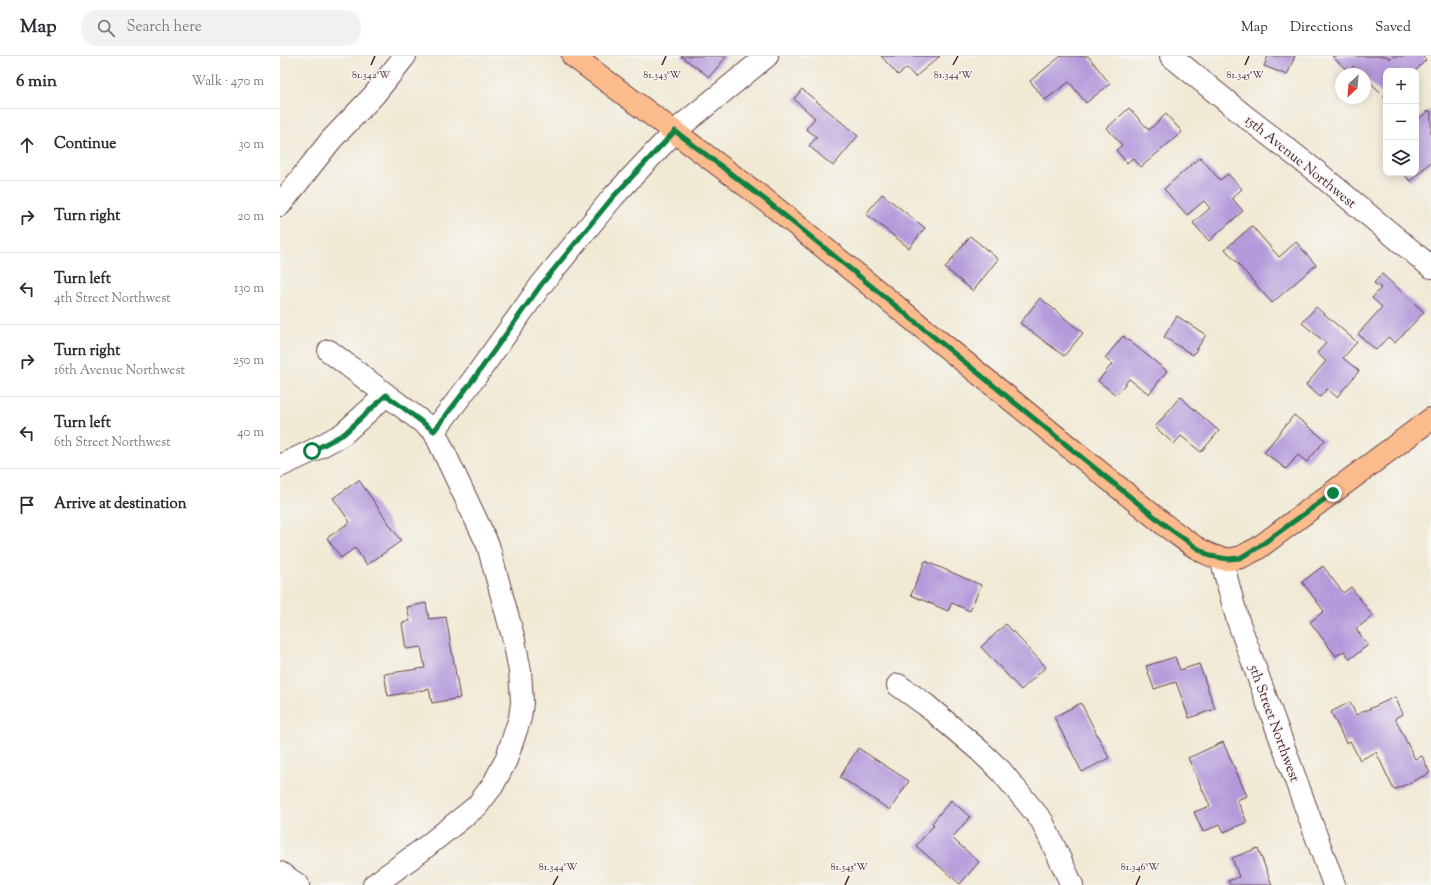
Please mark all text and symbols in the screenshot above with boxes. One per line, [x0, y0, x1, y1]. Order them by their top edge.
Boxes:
search box [81, 10, 361, 46]
text: Map [20, 14, 57, 41]
icon: search [95, 17, 117, 39]
text: Search here [127, 17, 202, 38]
text: Map [1241, 18, 1268, 38]
text: Directions [1290, 18, 1353, 38]
text: Saved [1375, 18, 1411, 38]
text: 81.342°W [352, 68, 390, 83]
text: 81.343°W [643, 68, 681, 83]
text: 81.344°W [934, 68, 972, 83]
text: 81.345°W [1226, 68, 1264, 83]
north arrow [1335, 68, 1371, 104]
map controls [1383, 68, 1419, 176]
button: + [1383, 68, 1419, 104]
text: 6 min [16, 70, 57, 94]
text: Walk · 470 m [191, 73, 264, 91]
button: − [1383, 104, 1419, 140]
street label: 15th Avenue Northwest [1239, 111, 1360, 214]
icon: ahead [16, 134, 38, 156]
text: Continue [54, 134, 116, 155]
text: 30 m [238, 136, 264, 154]
button: layers [1383, 140, 1419, 176]
icon: right [16, 206, 38, 228]
text: Turn right [54, 206, 120, 227]
text: 20 m [238, 208, 264, 226]
text: Turn left [54, 269, 111, 290]
icon: left [16, 278, 38, 300]
text: 130 m [234, 280, 264, 298]
text: 4th Street Northwest [54, 290, 171, 308]
text: Turn right [54, 341, 120, 362]
icon: right [16, 350, 38, 372]
text: 250 m [233, 352, 264, 370]
text: 16th Avenue Northwest [54, 362, 185, 380]
text: Turn left [54, 413, 111, 434]
icon: left [16, 422, 38, 444]
text: 40 m [237, 424, 264, 442]
text: 6th Street Northwest [54, 434, 171, 452]
route start [303, 442, 321, 460]
route end [1324, 484, 1342, 502]
icon: arrive [16, 494, 38, 516]
text: Arrive at destination [54, 494, 187, 515]
street label: 5th Street Northwest [1242, 661, 1304, 785]
text: 81.344°W [539, 860, 577, 875]
text: 81.345°W [830, 860, 868, 875]
text: 81.346°W [1121, 860, 1159, 875]

